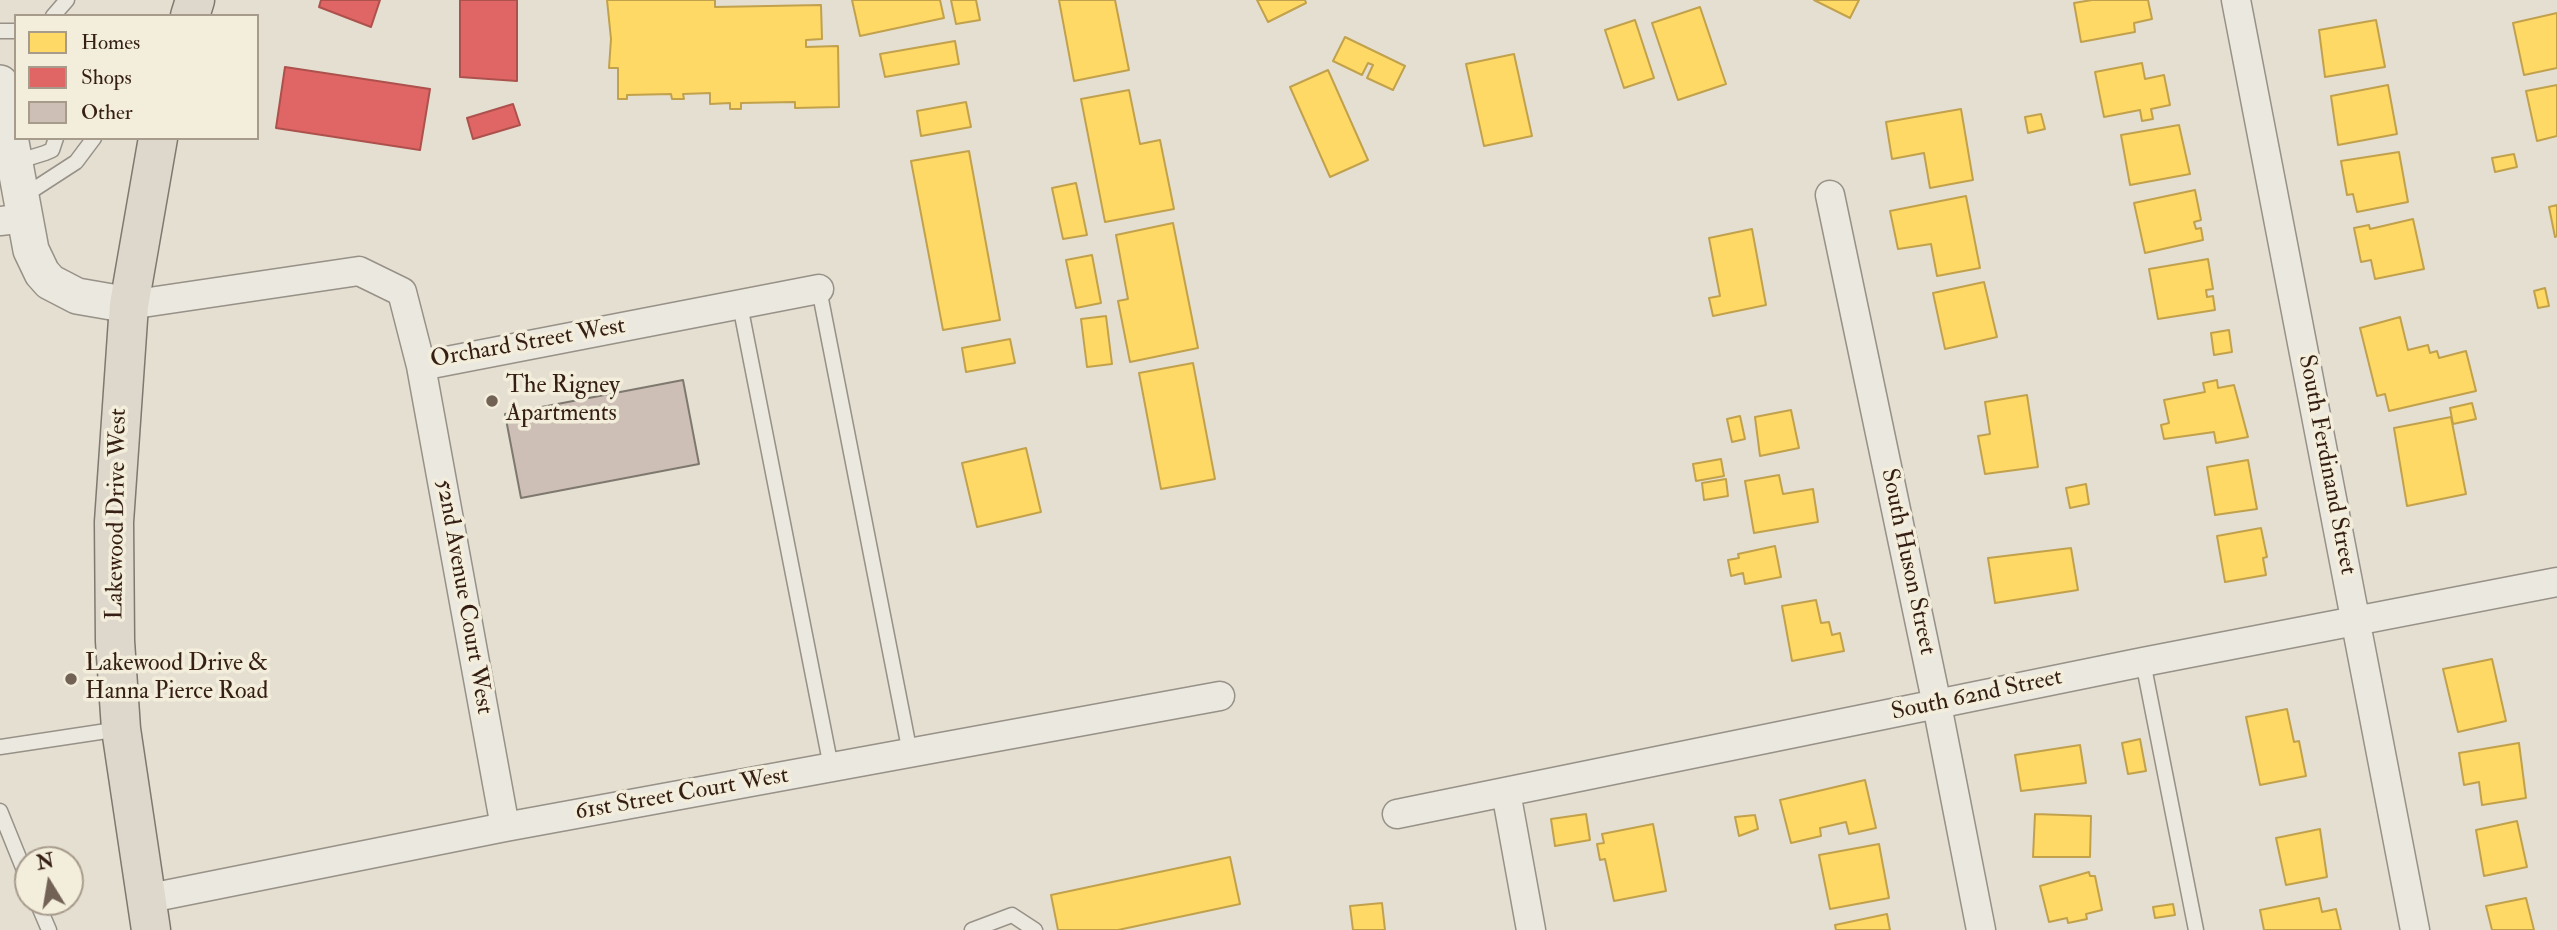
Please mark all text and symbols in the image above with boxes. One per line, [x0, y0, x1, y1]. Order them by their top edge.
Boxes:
legend [14, 14, 259, 140]
text: Homes [81, 29, 140, 56]
text: Shops [81, 64, 132, 91]
text: Other [81, 99, 133, 126]
street label: Orchard Street West [428, 313, 628, 375]
street label: South Ferdinand Street [2291, 353, 2361, 577]
place label: The Rigney Apartments [506, 373, 620, 429]
marker: The Rigney Apartments [484, 393, 500, 409]
street label: Lakewood Drive West [102, 408, 134, 620]
street label: South Huson Street [1873, 466, 1941, 658]
street label: 52nd Avenue Court West [428, 477, 498, 717]
place label: Lakewood Drive & Hanna Pierce Road [85, 651, 268, 707]
street label: South 62nd Street [1889, 664, 2065, 728]
marker: Lakewood Drive & Hanna Pierce Road [63, 671, 79, 687]
street label: 61st Street Court West [573, 762, 791, 828]
north arrow [14, 846, 84, 916]
text: N [35, 849, 56, 876]

